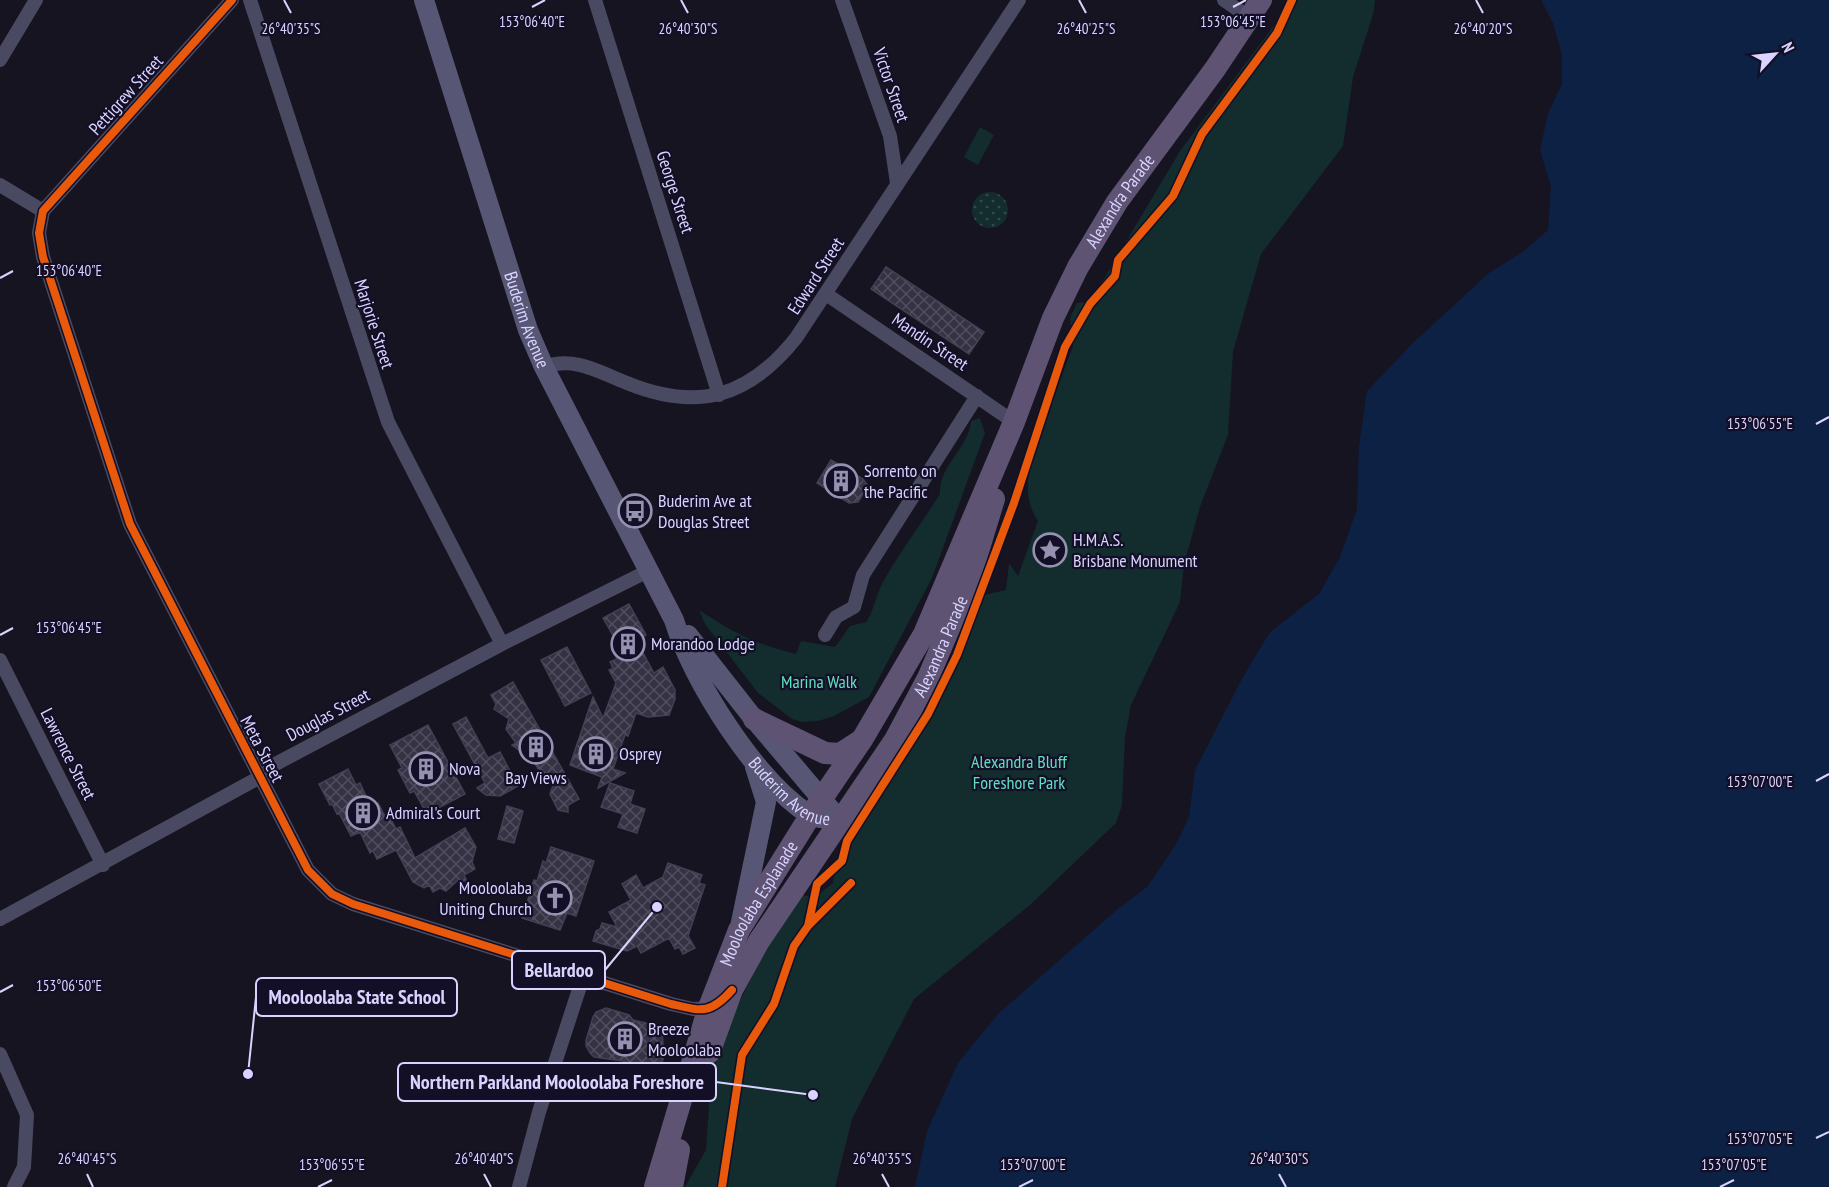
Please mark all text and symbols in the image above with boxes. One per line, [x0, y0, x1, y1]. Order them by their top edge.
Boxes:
text: 153°06'40"E [499, 12, 565, 31]
text: 153°06'45"E [1200, 12, 1266, 31]
text: 26°40'35"S [261, 19, 321, 38]
text: 26°40'30"S [658, 19, 718, 38]
text: 26°40'25"S [1056, 19, 1116, 38]
text: 26°40'20"S [1453, 19, 1513, 38]
north arrow [1745, 24, 1805, 84]
text: N [1777, 39, 1799, 56]
street label: Victor Street [868, 44, 915, 125]
street label: Pettigrew Street [84, 50, 168, 140]
street label: George Street [651, 148, 700, 236]
street label: Alexandra Parade [1080, 149, 1159, 252]
street label: Edward Street [782, 233, 849, 319]
text: 153°06'40"E [36, 261, 102, 280]
street label: Buderim Avenue [499, 269, 555, 372]
street label: Marjorie Street [349, 276, 400, 371]
street label: Mandin Street [888, 308, 973, 376]
text: 153°06'55"E [1727, 414, 1793, 433]
place label: Sorrento on the Pacific [864, 459, 937, 503]
building icon: Sorrento on the Pacific [823, 463, 859, 499]
place label: Buderim Ave at Douglas Street [658, 489, 752, 533]
bus stop icon: Buderim Ave at Douglas Street [617, 493, 653, 529]
place label: H.M.A.S. Brisbane Monument [1073, 528, 1198, 572]
place icon: H.M.A.S. Brisbane Monument [1032, 532, 1068, 568]
street label: Alexandra Parade [908, 592, 973, 701]
text: 153°06'45"E [36, 618, 102, 637]
building icon: Morandoo Lodge [610, 626, 646, 662]
place label: Morandoo Lodge [651, 632, 755, 655]
park label: Marina Walk [781, 670, 857, 693]
street label: Douglas Street [282, 683, 374, 746]
street label: Lawrence Street [36, 704, 101, 804]
street label: Meta Street [235, 712, 290, 786]
building icon: Bay Views [518, 729, 554, 765]
building icon: Osprey [578, 736, 614, 772]
place label: Osprey [619, 742, 662, 765]
park label: Alexandra Bluff Foreshore Park [971, 750, 1068, 794]
building icon: Nova [408, 751, 444, 787]
street label: Buderim Avenue [744, 752, 831, 830]
place label: Nova [449, 757, 480, 780]
place label: Bay Views [505, 766, 567, 789]
text: 153°07'00"E [1727, 772, 1793, 791]
building icon: Admiral's Court [345, 795, 381, 831]
place label: Admiral's Court [386, 801, 480, 824]
street label: Mooloolaba Esplanade [714, 837, 803, 969]
place label: Mooloolaba Uniting Church [439, 876, 532, 920]
church icon: Mooloolaba Uniting Church [537, 880, 573, 916]
callout: Bellardoo [512, 951, 605, 989]
text: Bellardoo [525, 957, 594, 983]
text: 153°06'50"E [36, 976, 102, 995]
callout: Mooloolaba State School [256, 978, 457, 1016]
text: Mooloolaba State School [269, 984, 446, 1010]
place label: Breeze Mooloolaba [648, 1017, 721, 1061]
building icon: Breeze Mooloolaba [607, 1021, 643, 1057]
callout: Northern Parkland Mooloolaba Foreshore [398, 1063, 716, 1101]
text: Northern Parkland Mooloolaba Foreshore [410, 1069, 704, 1095]
text: 153°07'05"E [1727, 1129, 1793, 1148]
text: 26°40'45"S [57, 1149, 117, 1168]
text: 26°40'40"S [454, 1149, 514, 1168]
text: 26°40'35"S [852, 1149, 912, 1168]
text: 26°40'30"S [1249, 1149, 1309, 1168]
text: 153°06'55"E [299, 1155, 365, 1174]
text: 153°07'00"E [1000, 1155, 1066, 1174]
text: 153°07'05"E [1701, 1155, 1767, 1174]

